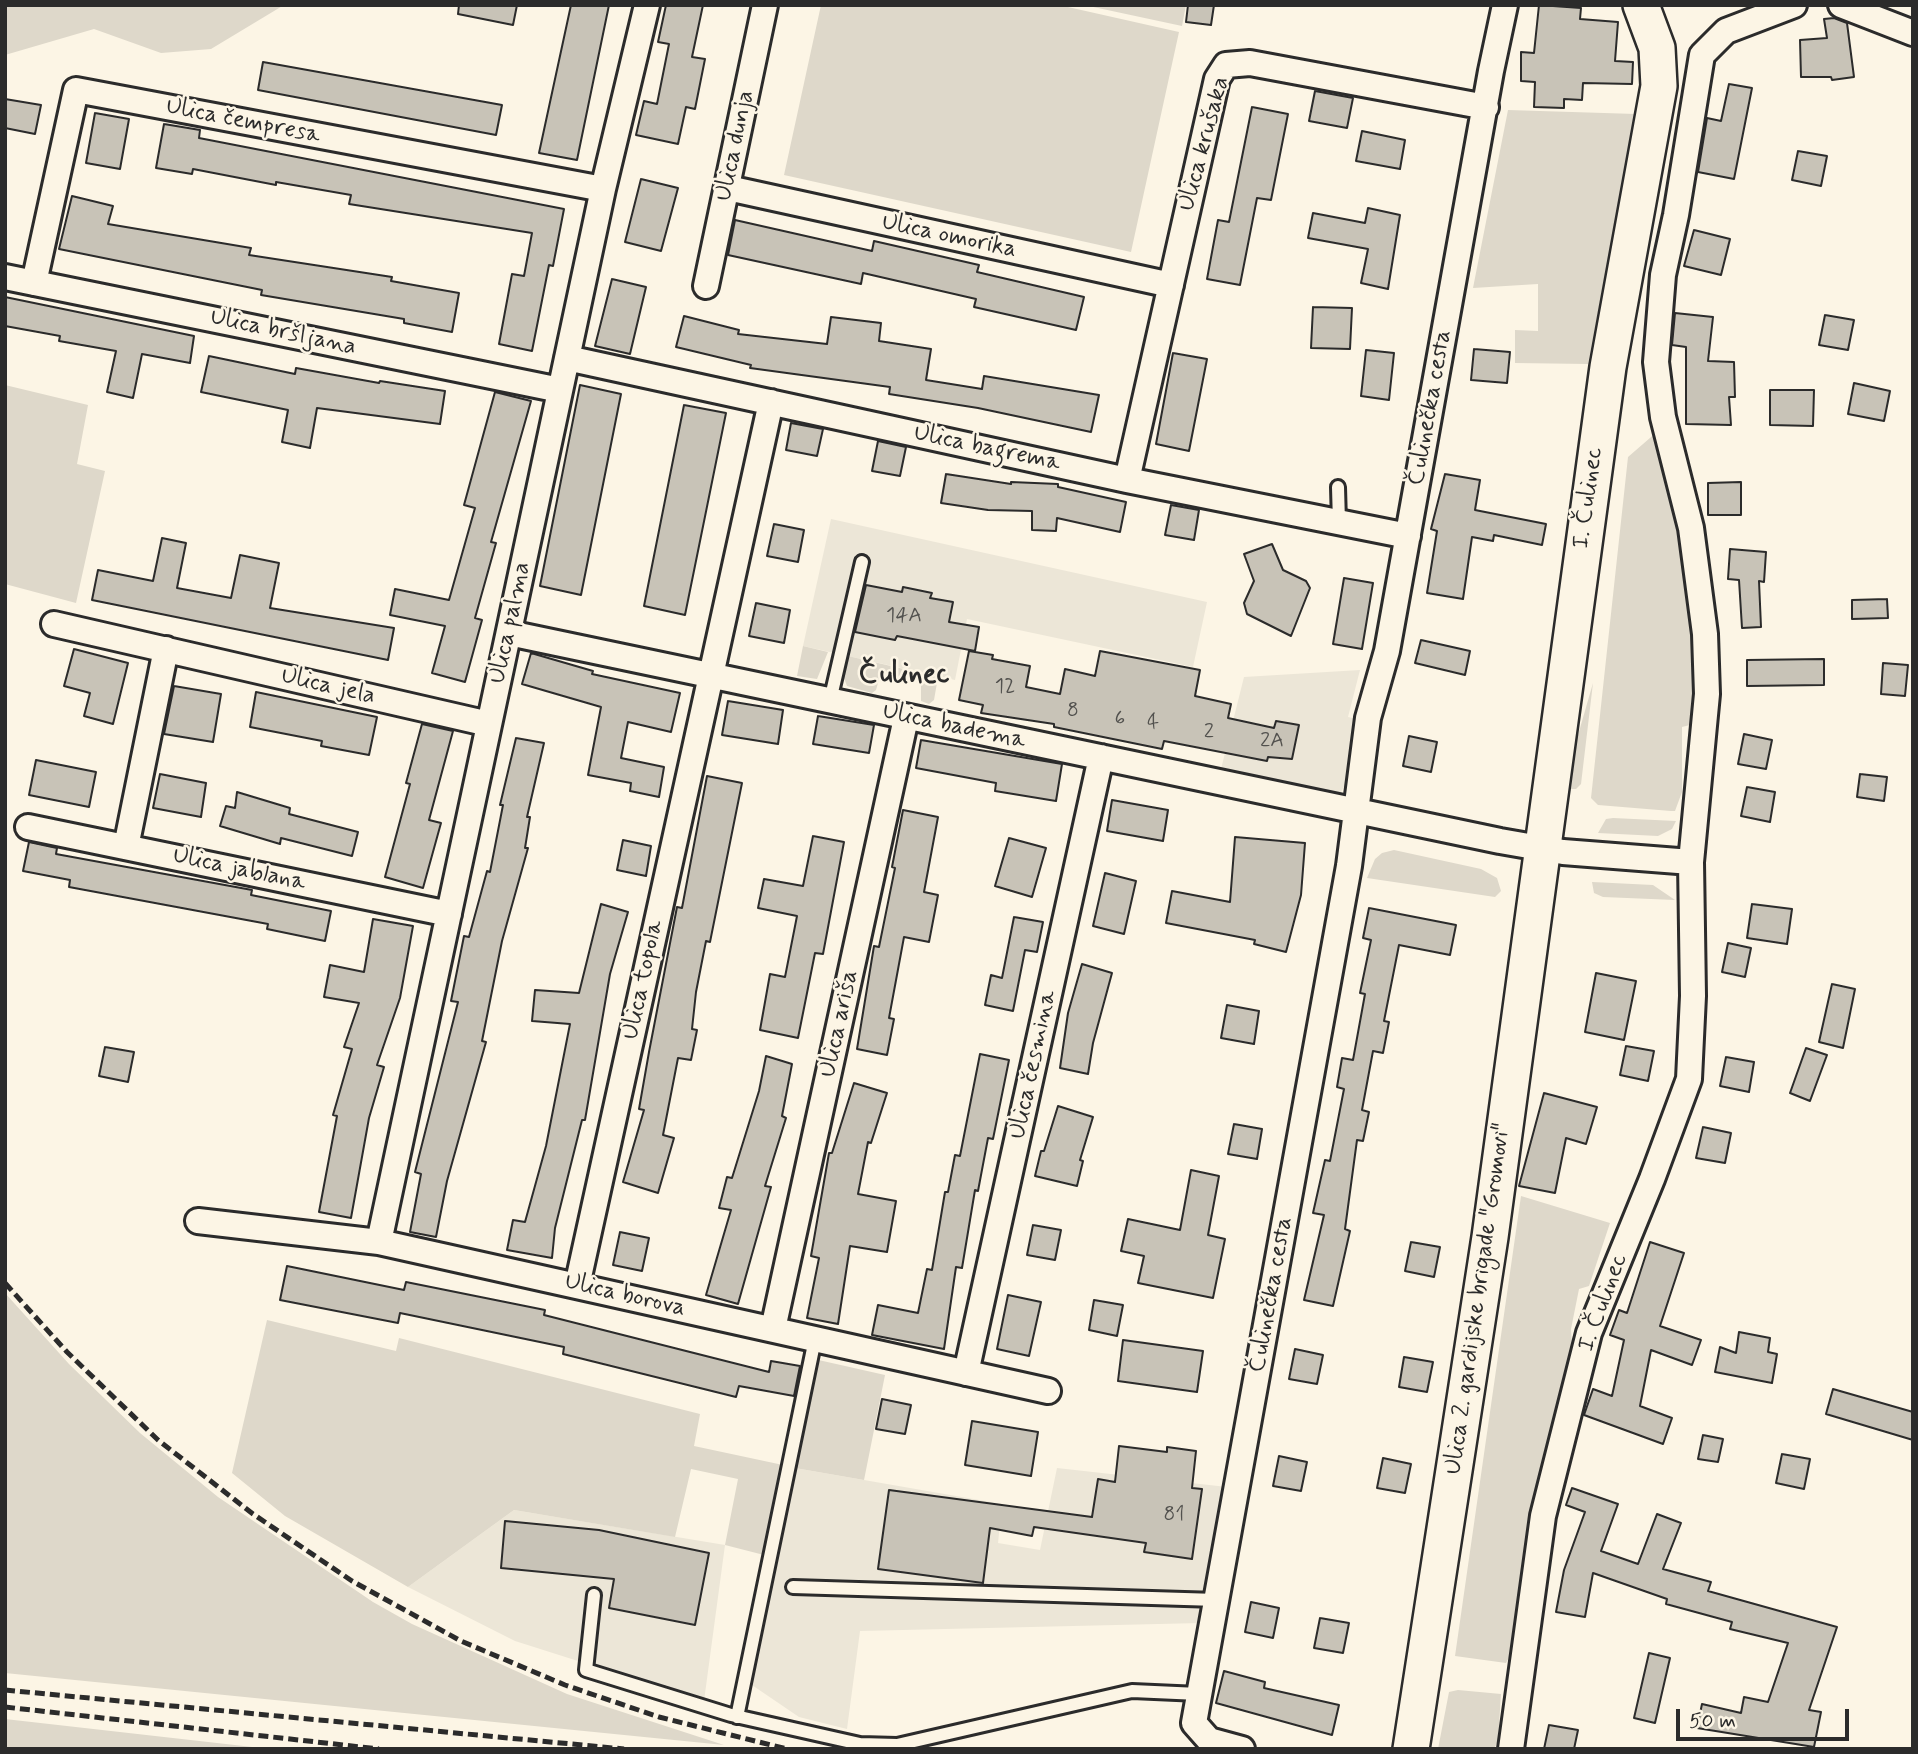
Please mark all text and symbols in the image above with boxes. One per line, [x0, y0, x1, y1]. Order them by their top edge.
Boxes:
street label: Ulica krušaka [1173, 74, 1237, 214]
street label: Ulica dunja [710, 88, 762, 204]
street label: Ulica čempresa [163, 93, 323, 151]
street label: Ulica omorika [879, 209, 1019, 265]
street label: Ulica bršljana [207, 303, 359, 363]
street label: Čulinečka cesta [1403, 328, 1459, 488]
street label: Ulica bagrema [911, 419, 1063, 479]
street label: I. Čulinec [1568, 446, 1610, 550]
street label: Ulica palma [484, 559, 538, 687]
house number: 14A [886, 604, 922, 630]
district label: Čulinec [859, 659, 949, 693]
street label: Ulica jela [278, 662, 378, 712]
house number: 12 [995, 675, 1015, 701]
street label: Ulica badema [880, 698, 1028, 756]
house number: 8 [1067, 699, 1079, 725]
house number: 6 [1115, 707, 1125, 733]
house number: 4 [1147, 711, 1159, 737]
house number: 2 [1204, 720, 1214, 746]
house number: 2A [1260, 729, 1284, 755]
street label: Ulica jablana [170, 842, 308, 898]
street label: Ulica topola [617, 918, 671, 1042]
street label: Ulica ariša [815, 968, 865, 1080]
street label: Ulica česmina [1004, 988, 1064, 1142]
street label: Ulica 2. gardijske brigade "Gromovi" [1440, 1121, 1518, 1477]
street label: Čulinečka cesta [1244, 1215, 1300, 1375]
street label: I. Čulinec [1573, 1250, 1635, 1356]
street label: Ulica borova [562, 1268, 688, 1324]
house number: 81 [1164, 1503, 1184, 1529]
scale bar [1680, 1694, 1853, 1738]
text: 50 m [1689, 1707, 1736, 1735]

